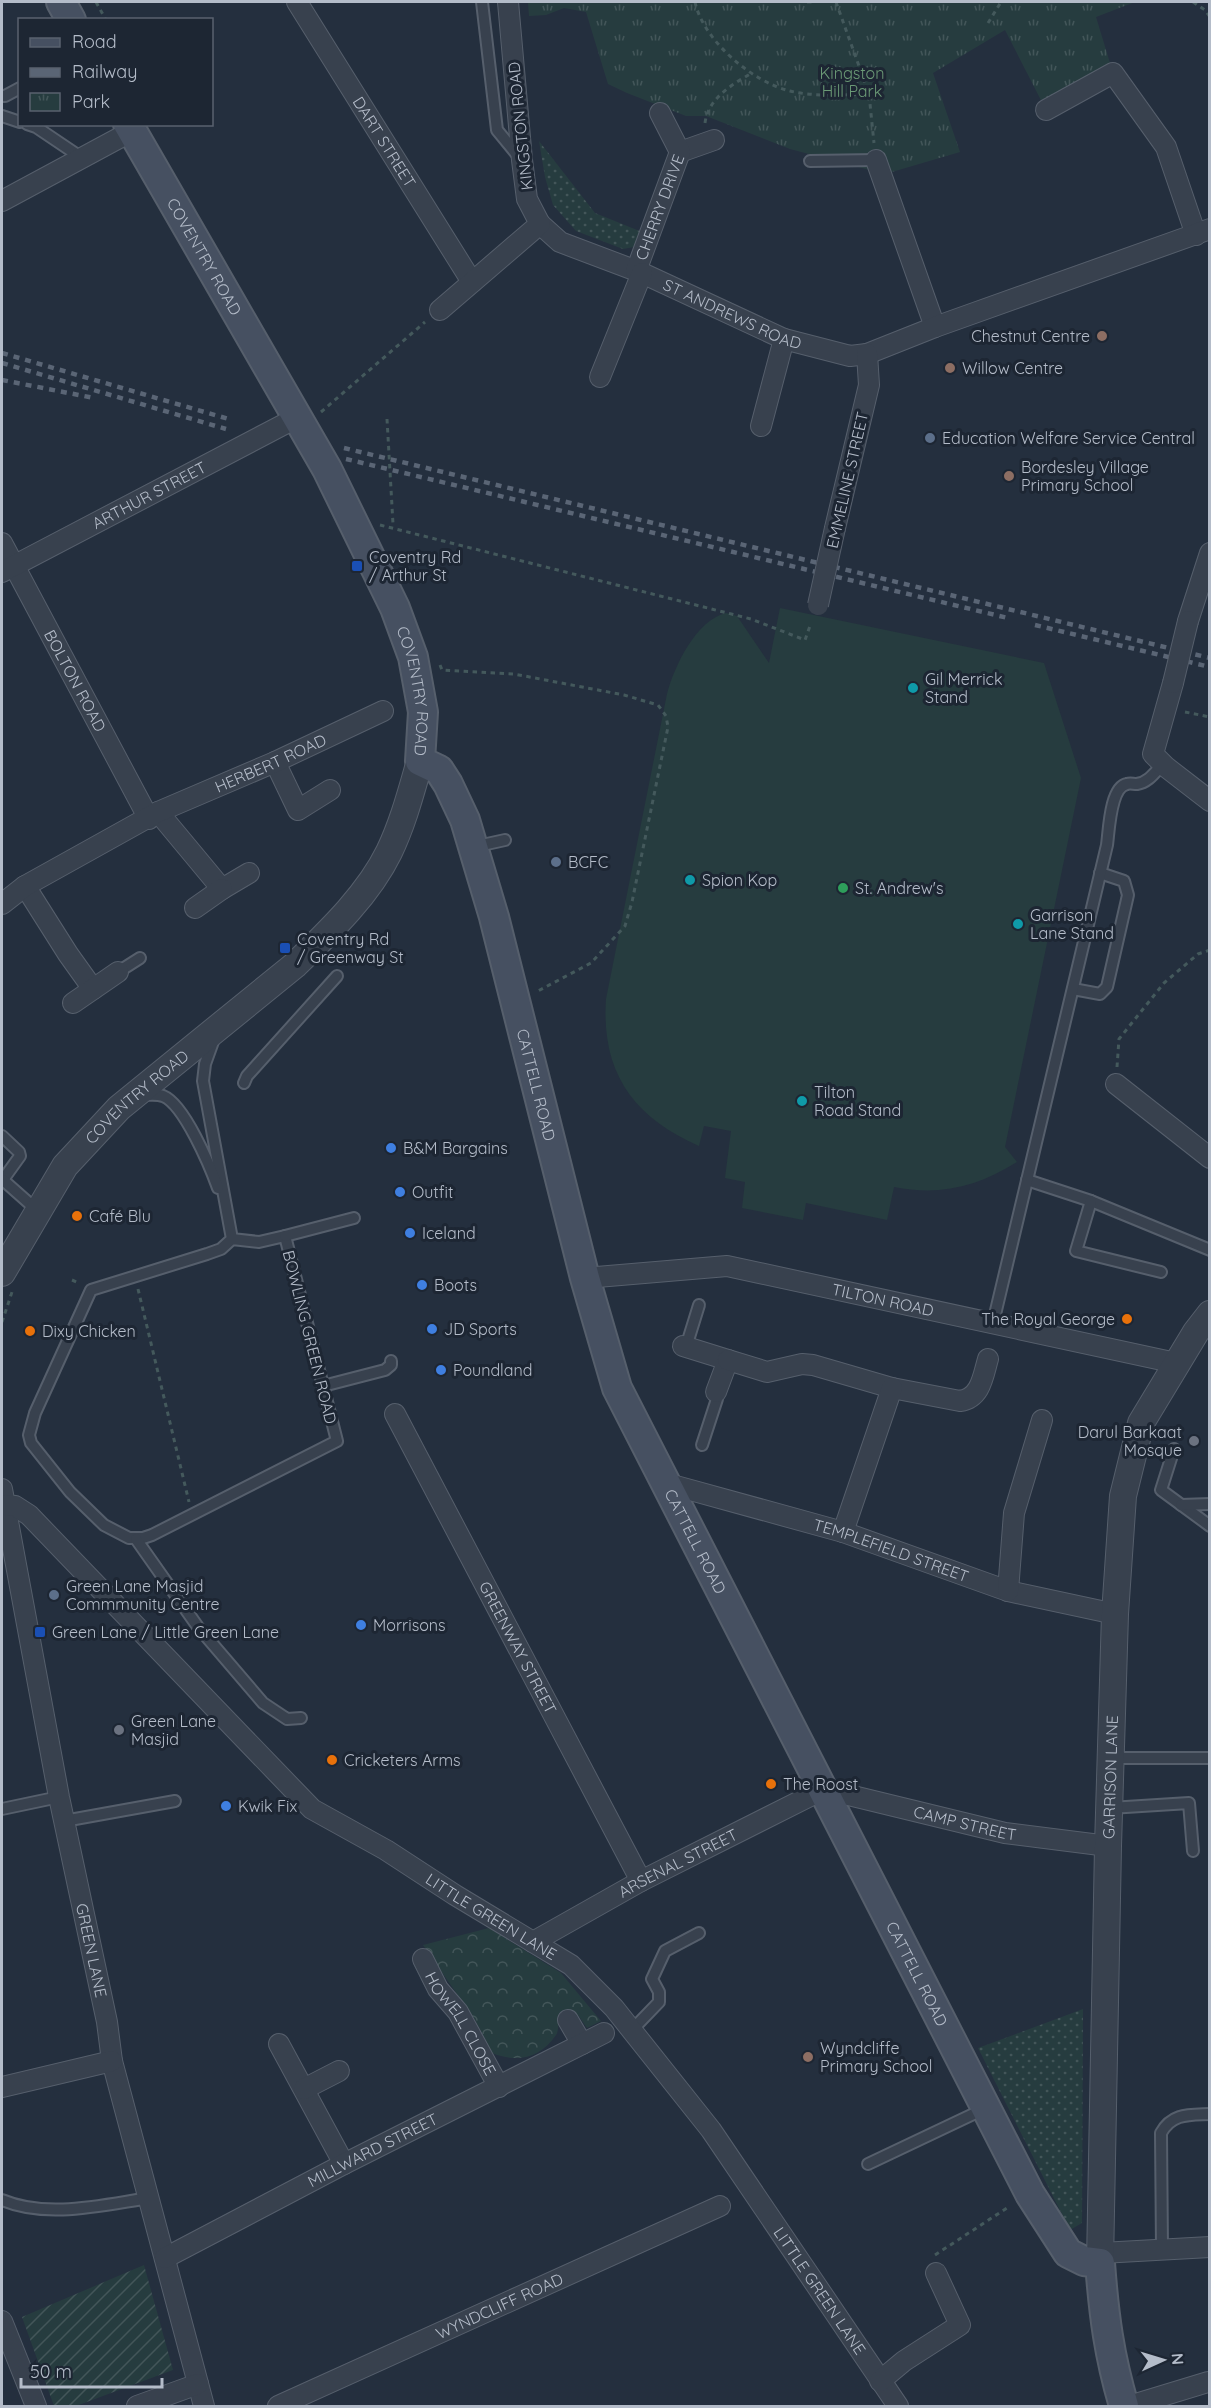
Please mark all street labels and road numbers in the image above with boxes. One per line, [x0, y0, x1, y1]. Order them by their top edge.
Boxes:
street label: KINGSTON ROAD [503, 61, 537, 191]
street label: DART STREET [349, 93, 421, 191]
street label: CHERRY DRIVE [631, 151, 688, 263]
street label: COVENTRY ROAD [163, 194, 246, 319]
street label: ST ANDREWS ROAD [660, 274, 804, 353]
street label: EMMELINE STREET [822, 409, 873, 550]
street label: ARTHUR STREET [89, 457, 210, 533]
street label: COVENTRY ROAD [393, 623, 433, 756]
street label: BOLTON ROAD [40, 626, 111, 735]
street label: HERBERT ROAD [212, 729, 329, 797]
street label: CATTELL ROAD [513, 1027, 560, 1143]
street label: COVENTRY ROAD [81, 1046, 192, 1148]
street label: BOWLING GREEN ROAD [279, 1248, 341, 1426]
street label: TILTON ROAD [830, 1279, 936, 1320]
street label: CATTELL ROAD [660, 1486, 731, 1597]
street label: TEMPLEFIELD STREET [811, 1514, 972, 1586]
street label: GREENWAY STREET [475, 1578, 561, 1718]
street label: GARRISON LANE [1098, 1715, 1122, 1839]
street label: CAMP STREET [912, 1801, 1018, 1844]
street label: ARSENAL STREET [615, 1824, 741, 1902]
street label: LITTLE GREEN LANE [422, 1869, 561, 1964]
street label: GREEN LANE [72, 1901, 111, 1999]
street label: CATTELL ROAD [882, 1918, 952, 2030]
street label: HOWELL CLOSE [421, 1968, 501, 2079]
street label: MILLWARD STREET [304, 2108, 441, 2191]
street label: LITTLE GREEN LANE [770, 2223, 870, 2358]
street label: WYNDCLIFF ROAD [433, 2268, 566, 2343]

